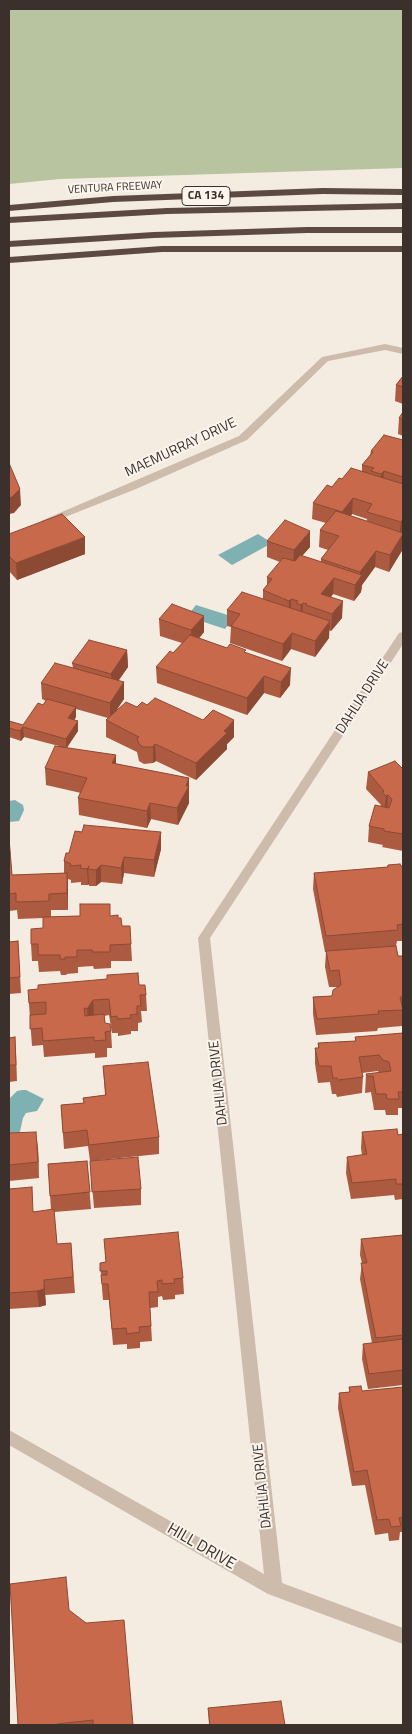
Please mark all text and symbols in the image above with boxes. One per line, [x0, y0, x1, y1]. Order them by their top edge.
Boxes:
street label: VENTURA FREEWAY [67, 179, 163, 197]
road number: CA 134 [182, 187, 230, 206]
street label: MAEMURRAY DRIVE [123, 415, 239, 481]
street label: DAHLIA DRIVE [333, 657, 393, 737]
street label: DAHLIA DRIVE [206, 1040, 232, 1126]
street label: DAHLIA DRIVE [250, 1443, 276, 1529]
street label: HILL DRIVE [163, 1520, 239, 1574]

